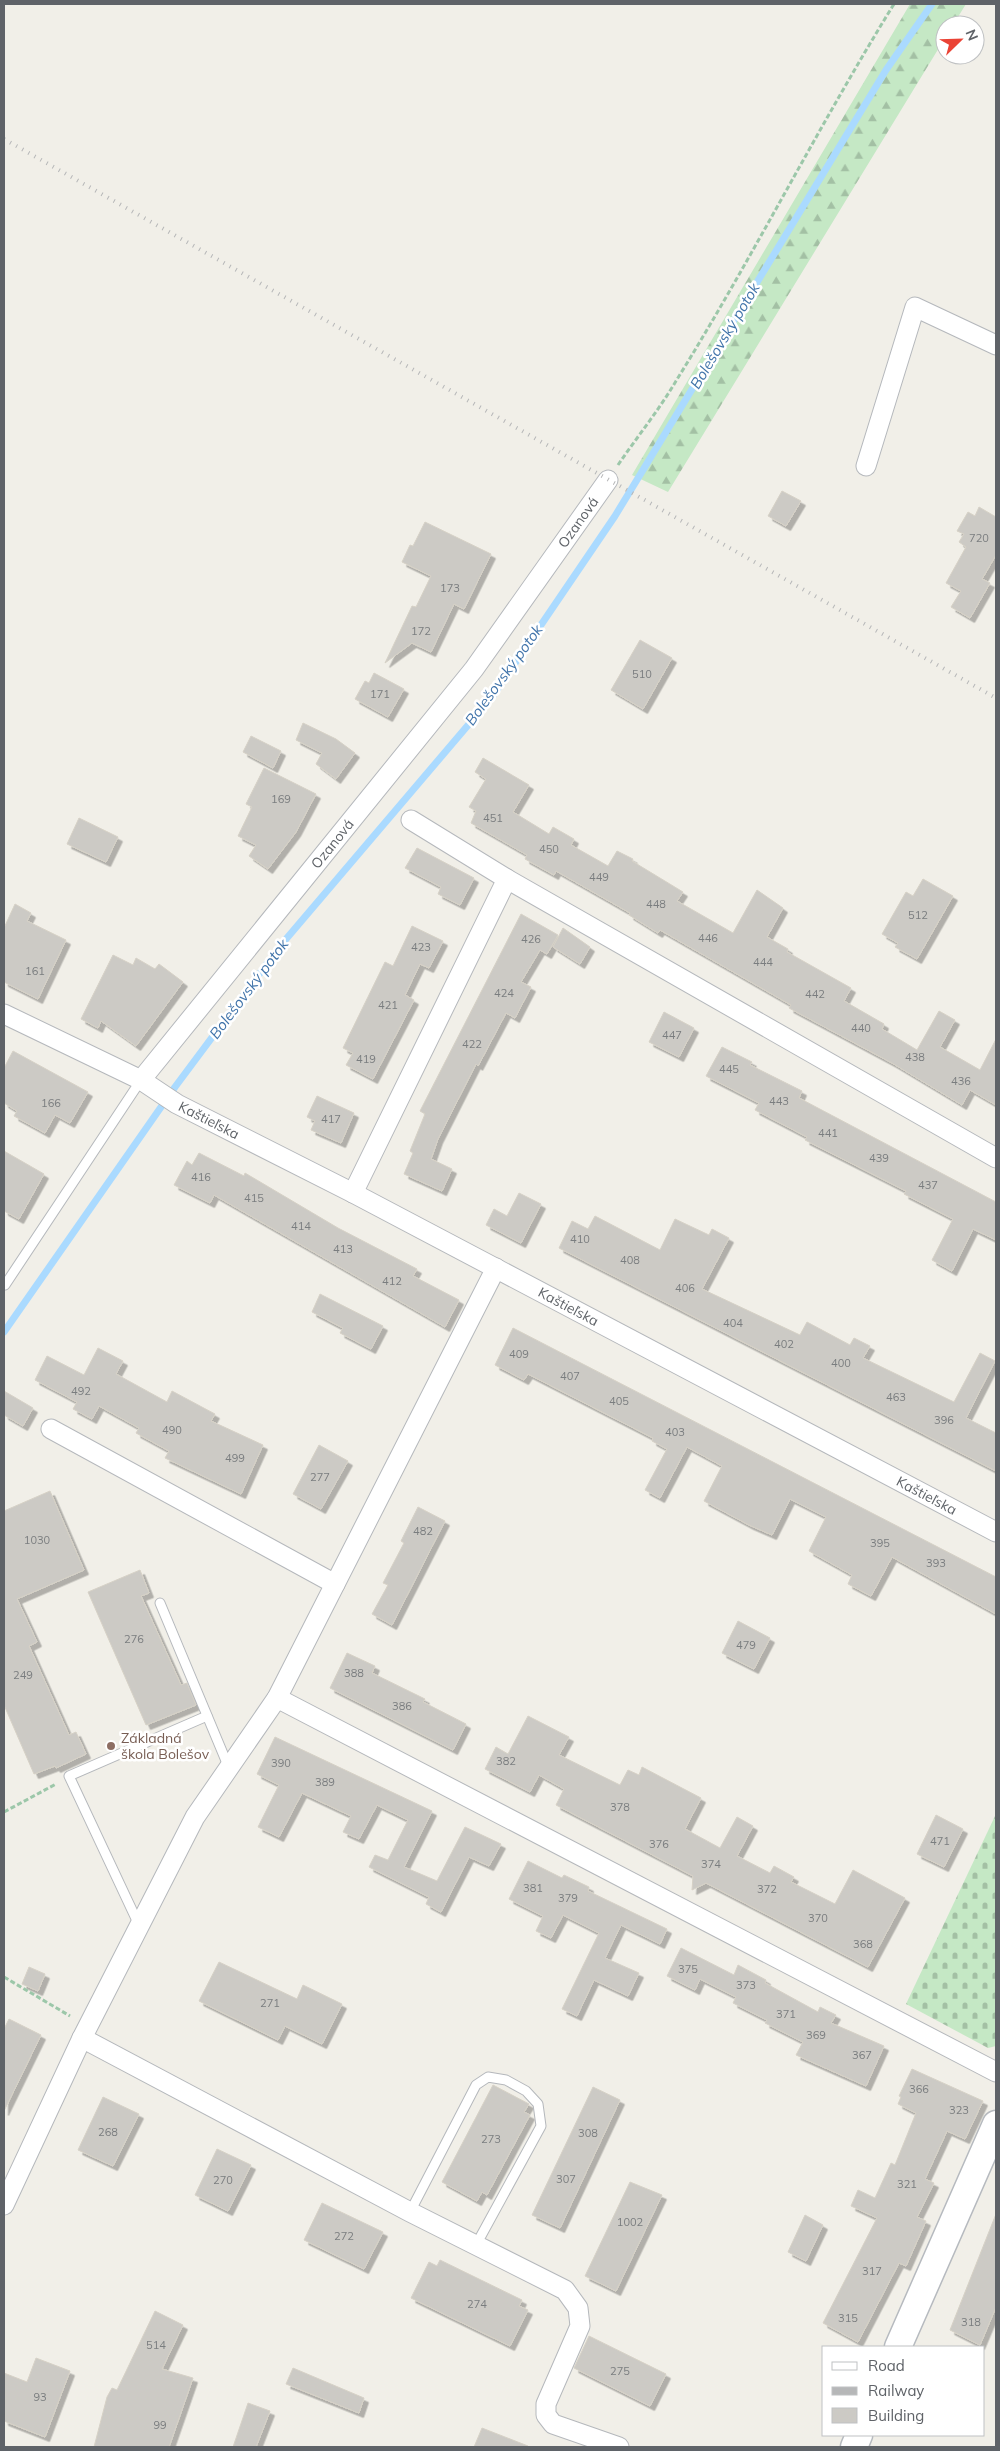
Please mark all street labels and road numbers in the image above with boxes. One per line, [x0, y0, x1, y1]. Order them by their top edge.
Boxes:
street label: Ozanová [554, 493, 602, 551]
street label: Ozanová [307, 816, 358, 872]
street label: Kaštieľska [175, 1097, 242, 1143]
street label: Kaštieľska [535, 1283, 602, 1330]
street label: Kaštieľska [893, 1472, 960, 1519]

